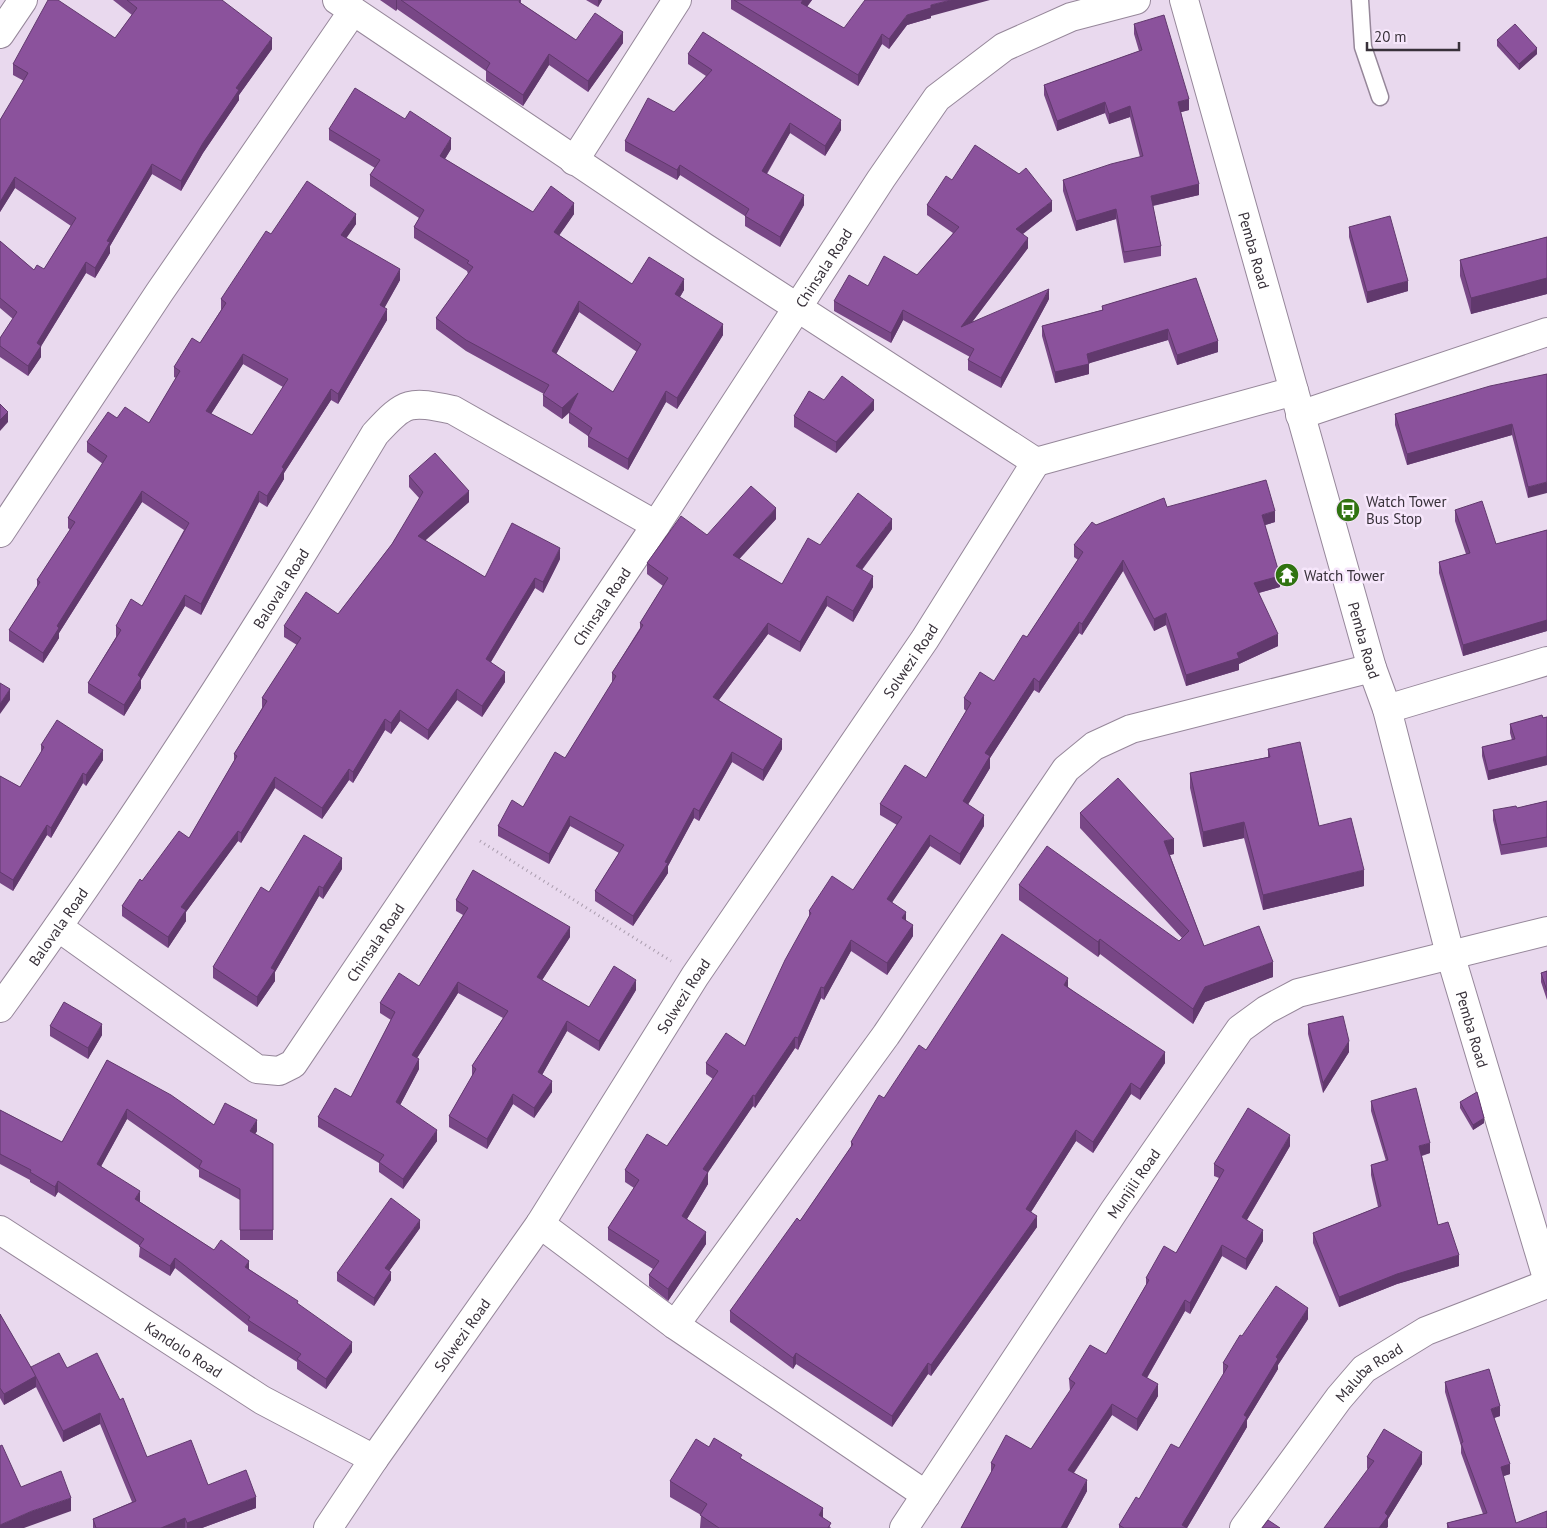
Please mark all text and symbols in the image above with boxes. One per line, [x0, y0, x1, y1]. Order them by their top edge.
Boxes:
scale bar [1367, 20, 1460, 52]
text: 20 m [1374, 27, 1407, 46]
street label: Pemba Road [1235, 210, 1274, 291]
street label: Chinsala Road [791, 225, 856, 311]
place label: Watch Tower Bus Stop [1366, 492, 1447, 528]
bus stop icon: Watch Tower Bus Stop [1335, 497, 1361, 523]
street label: Balovala Road [249, 545, 313, 632]
temple icon: Watch Tower [1274, 562, 1300, 588]
street label: Chinsala Road [568, 563, 634, 649]
place label: Watch Tower [1304, 566, 1385, 585]
street label: Pemba Road [1344, 600, 1385, 681]
street label: Solwezi Road [878, 620, 942, 701]
street label: Balovala Road [24, 884, 92, 969]
street label: Chinsala Road [342, 899, 408, 985]
street label: Solwezi Road [652, 954, 714, 1037]
street label: Pemba Road [1452, 989, 1493, 1070]
street label: Munjili Road [1102, 1145, 1164, 1222]
street label: Solwezi Road [429, 1294, 494, 1375]
street label: Kandolo Road [141, 1317, 226, 1381]
street label: Maluba Road [1331, 1338, 1406, 1405]

